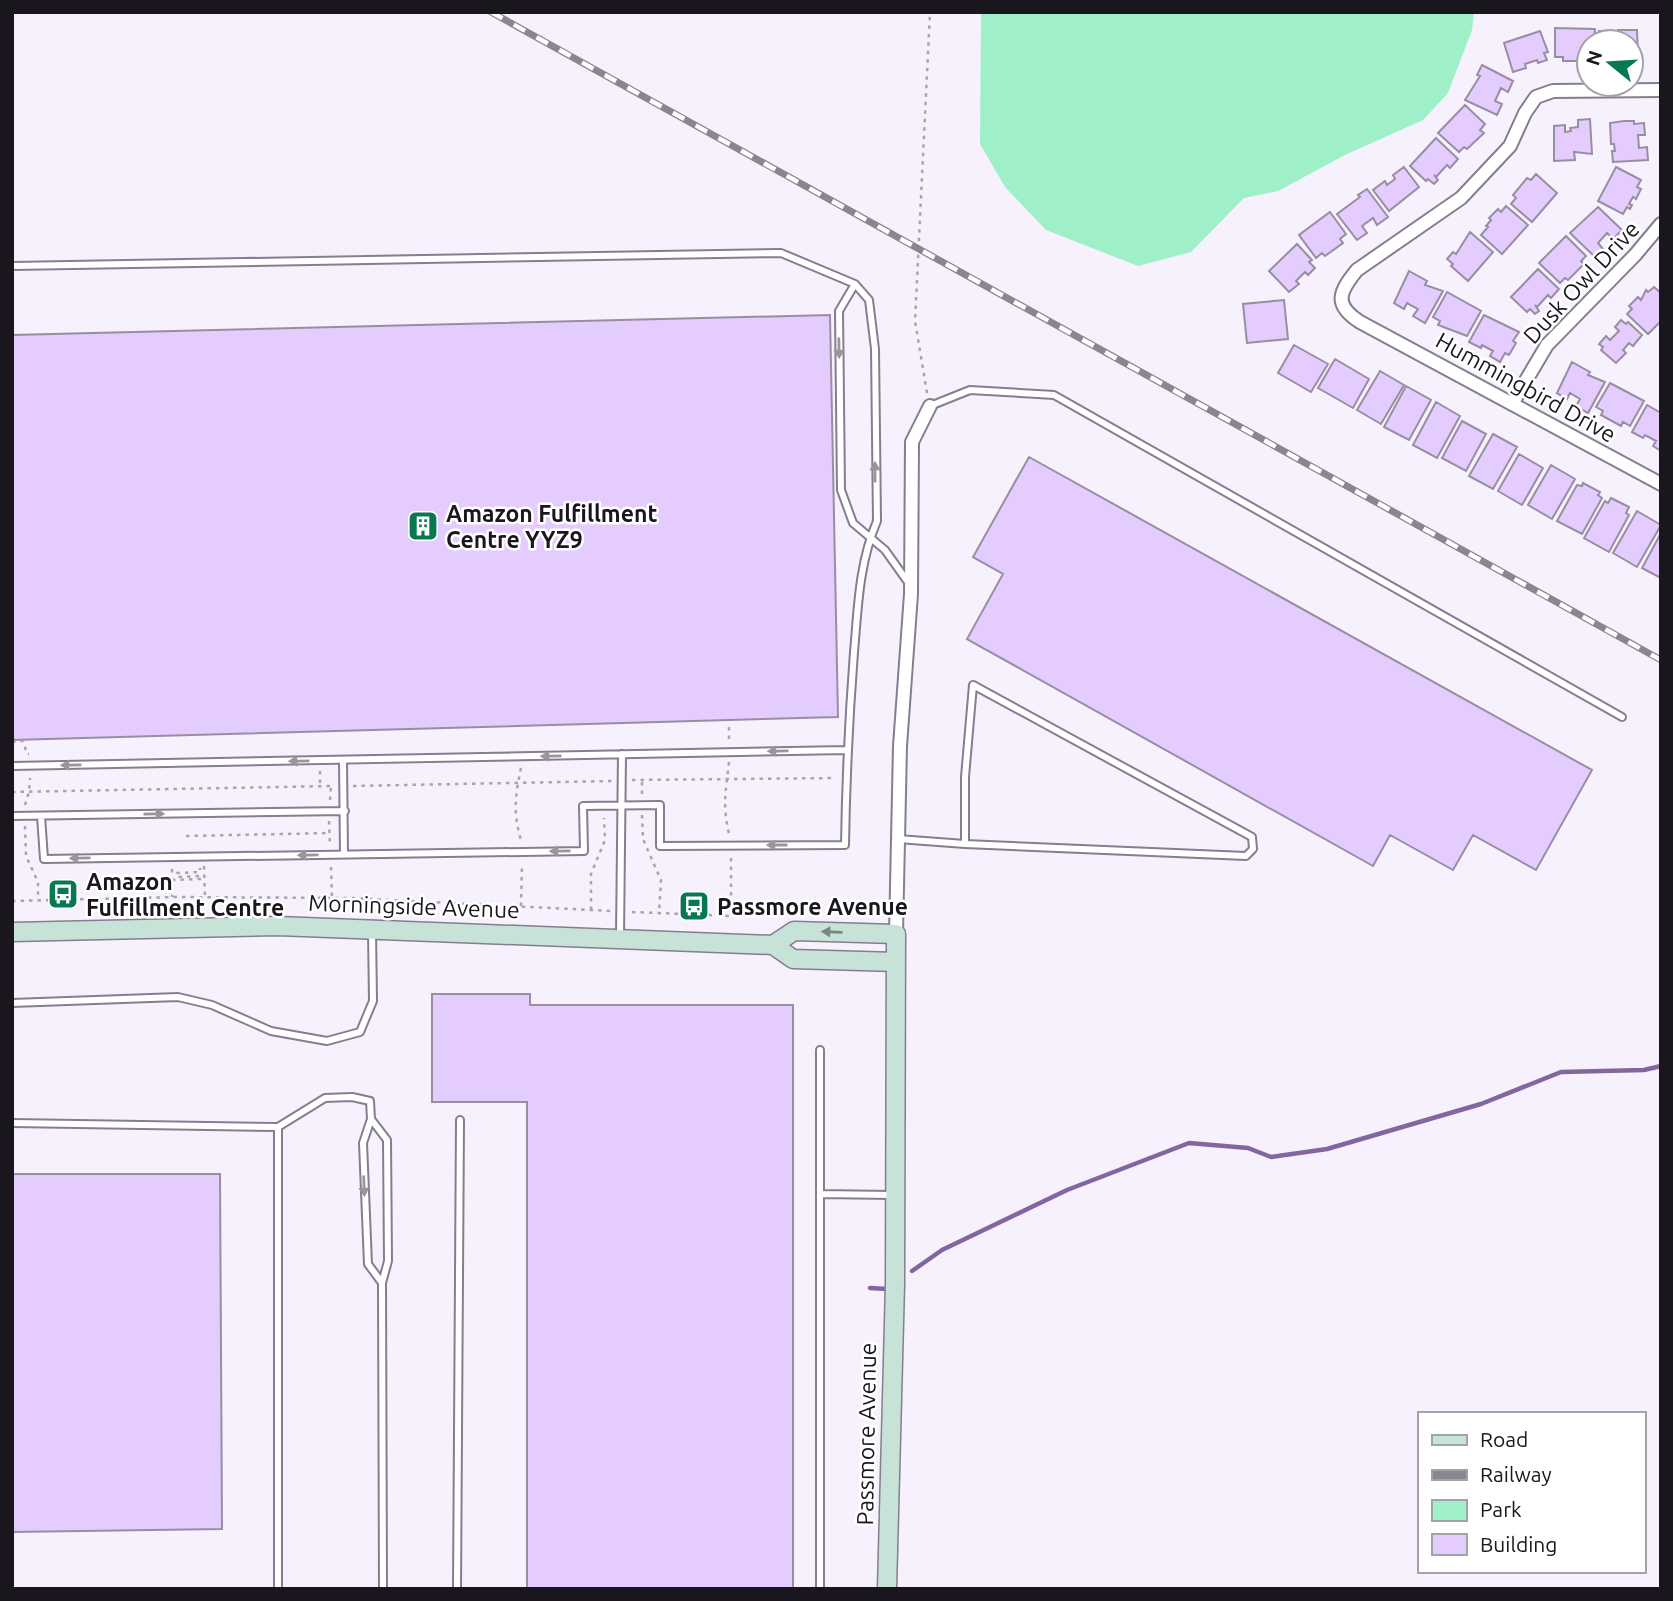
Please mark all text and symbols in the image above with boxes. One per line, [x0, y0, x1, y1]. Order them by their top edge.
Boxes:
north arrow [1575, 28, 1645, 98]
text: N [1581, 48, 1606, 68]
street label: Dusk Owl Drive [1518, 216, 1644, 348]
street label: Hummingbird Drive [1432, 327, 1620, 447]
one-way arrow [833, 337, 845, 359]
one-way arrow [869, 461, 881, 483]
place label: Amazon Fulfillment Centre YYZ9 [446, 501, 657, 552]
building icon: Amazon Fulfillment Centre YYZ9 [406, 509, 440, 543]
one-way arrow [767, 745, 789, 757]
one-way arrow [539, 750, 561, 761]
one-way arrow [287, 755, 309, 766]
one-way arrow [60, 759, 82, 771]
one-way arrow [143, 808, 165, 820]
one-way arrow [766, 839, 788, 851]
one-way arrow [548, 845, 570, 857]
one-way arrow [296, 849, 318, 861]
one-way arrow [69, 853, 91, 864]
place label: Amazon Fulfillment Centre [86, 869, 284, 920]
bus stop icon: Amazon Fulfillment Centre [46, 877, 80, 911]
bus stop icon: Passmore Avenue [677, 889, 711, 923]
street label: Morningside Avenue [308, 890, 520, 922]
place label: Passmore Avenue [717, 894, 908, 919]
one-way arrow [821, 927, 843, 938]
one-way arrow [359, 1175, 370, 1197]
street label: Passmore Avenue [852, 1342, 880, 1526]
legend [1418, 1412, 1645, 1573]
text: Road [1480, 1427, 1528, 1451]
text: Railway [1480, 1462, 1552, 1486]
text: Park [1480, 1497, 1522, 1521]
text: Building [1480, 1532, 1557, 1556]

